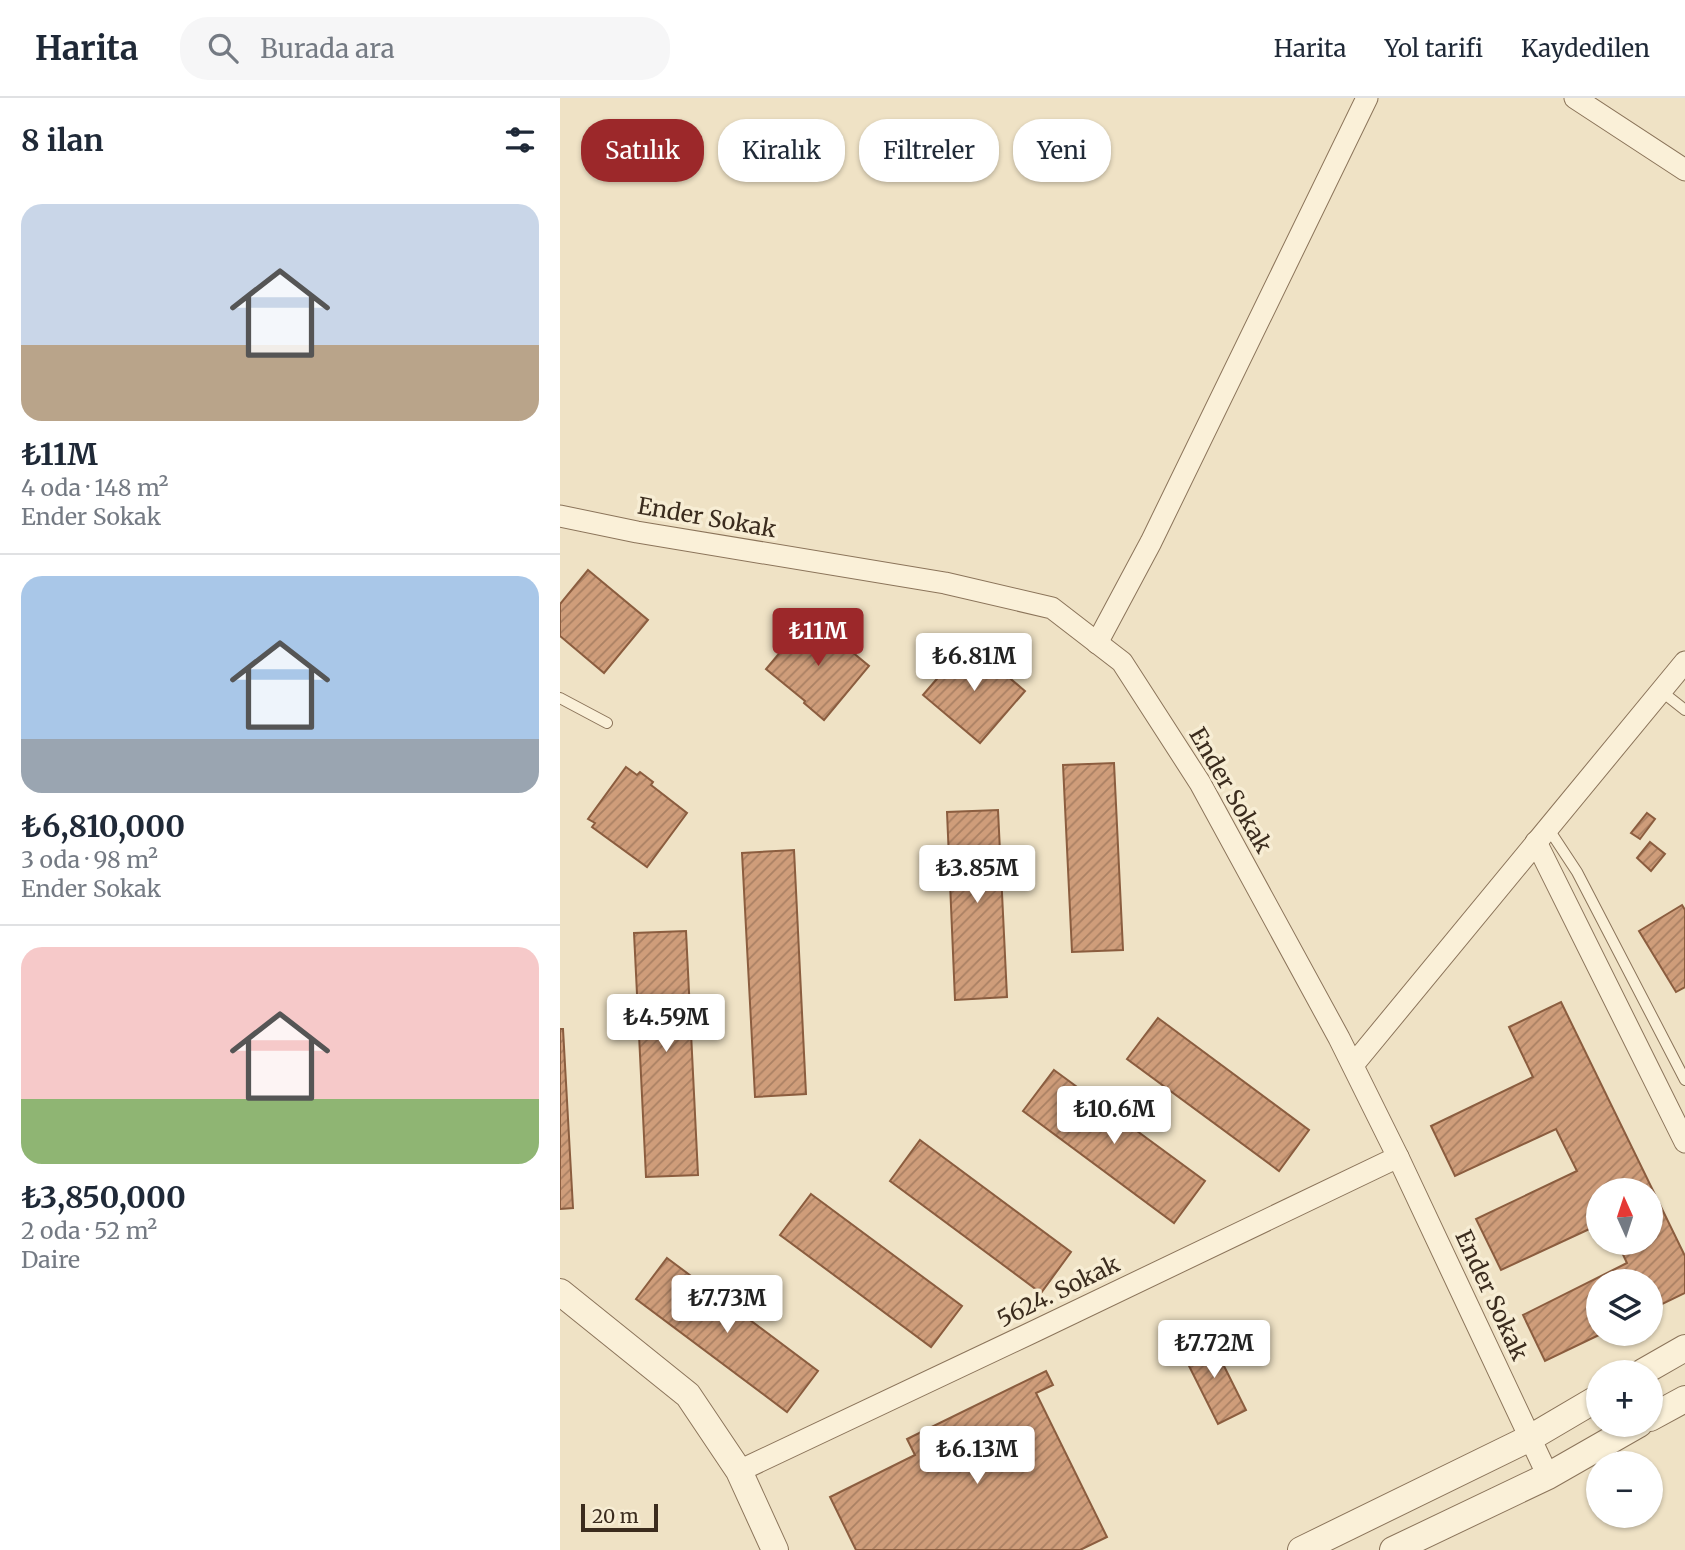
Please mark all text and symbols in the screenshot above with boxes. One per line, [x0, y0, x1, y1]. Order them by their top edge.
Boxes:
search box [180, 17, 670, 80]
text: Harita [35, 28, 138, 69]
icon: search [204, 29, 242, 67]
text: Burada ara [260, 32, 395, 65]
text: Harita [1274, 33, 1346, 64]
text: Yol tarifi [1384, 33, 1483, 64]
text: Kaydedilen [1521, 33, 1650, 64]
chip: Satılık [581, 119, 704, 182]
chip: Kiralık [718, 119, 845, 182]
chip: Filtreler [859, 119, 999, 182]
chip: Yeni [1013, 119, 1111, 182]
text: 8 ilan [21, 121, 104, 159]
icon: filters [501, 121, 539, 159]
icon: home [217, 250, 343, 376]
text: ₺11M [21, 435, 98, 473]
text: 4 oda · 148 m² [21, 473, 169, 502]
street label: Ender Sokak [635, 491, 779, 544]
text: Ender Sokak [21, 502, 161, 531]
pin: ₺11M [777, 608, 859, 668]
text: ₺11M [789, 616, 847, 645]
icon: home [217, 622, 343, 748]
pin: ₺6.81M [917, 634, 1031, 693]
text: ₺6.81M [932, 641, 1016, 670]
street label: Ender Sokak [1183, 722, 1279, 858]
text: ₺6,810,000 [21, 807, 185, 845]
text: 3 oda · 98 m² [21, 845, 158, 874]
pin: ₺3.85M [920, 846, 1034, 905]
text: ₺3.85M [935, 853, 1019, 882]
text: Ender Sokak [21, 874, 161, 903]
icon: home [217, 993, 343, 1119]
pin: ₺4.59M [609, 995, 723, 1054]
text: ₺4.59M [623, 1002, 709, 1031]
pin: ₺10.6M [1057, 1086, 1171, 1146]
text: ₺10.6M [1073, 1094, 1155, 1123]
text: ₺3,850,000 [21, 1178, 186, 1216]
north arrow [1586, 1178, 1662, 1255]
map controls [1586, 1178, 1663, 1528]
text: 2 oda · 52 m² [21, 1216, 157, 1245]
street label: Ender Sokak [1449, 1225, 1535, 1365]
text: Daire [21, 1245, 80, 1274]
street label: 5624. Sokak [992, 1249, 1124, 1333]
button: layers [1586, 1269, 1663, 1346]
pin: ₺7.73M [670, 1276, 784, 1335]
text: ₺7.73M [688, 1283, 766, 1312]
pin: ₺7.72M [1157, 1320, 1271, 1380]
text: ₺7.72M [1174, 1328, 1254, 1357]
button: + [1586, 1360, 1663, 1437]
pin: ₺6.13M [920, 1426, 1034, 1486]
text: ₺6.13M [936, 1434, 1018, 1463]
button: − [1586, 1451, 1663, 1528]
scale bar [581, 1501, 658, 1533]
text: 20 m [592, 1504, 639, 1528]

